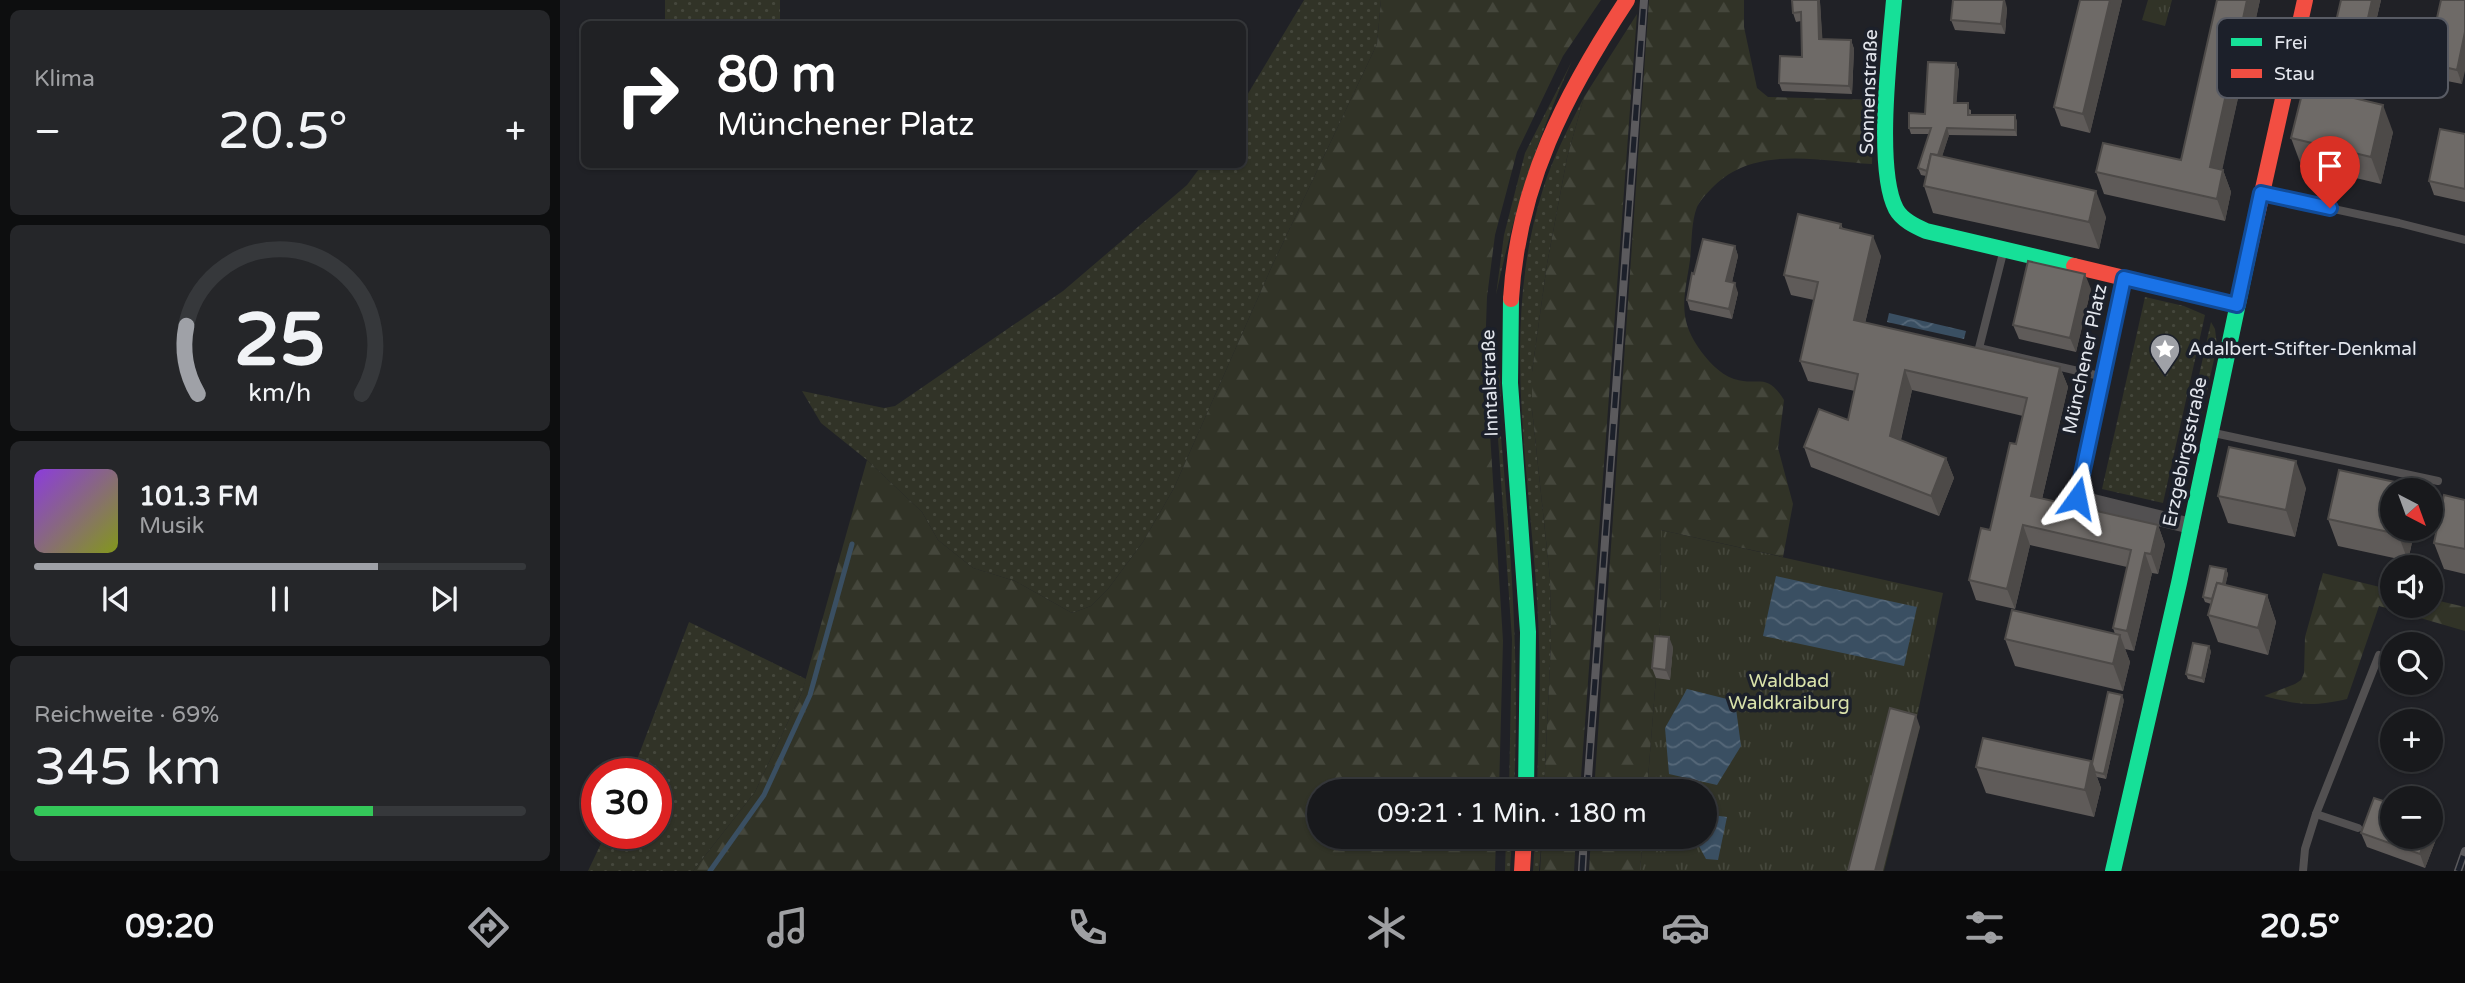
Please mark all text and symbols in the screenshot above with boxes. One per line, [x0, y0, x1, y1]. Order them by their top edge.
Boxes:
legend [2217, 18, 2448, 98]
street label: Sonnenstraße [1856, 29, 1882, 155]
text: Frei [2274, 32, 2308, 54]
text: 80 m [717, 46, 836, 105]
icon: right [602, 49, 693, 140]
text: Stau [2274, 63, 2315, 85]
text: Klima [34, 65, 95, 93]
text: 20.5° [218, 100, 348, 163]
text: Münchener Platz [717, 106, 974, 144]
text: − [34, 109, 61, 155]
text: + [505, 109, 526, 155]
pin [2300, 136, 2360, 208]
icon: arrive [2311, 147, 2349, 185]
street label: Münchener Platz [2058, 282, 2112, 436]
text: 25 [234, 297, 326, 385]
street label: Inntalstraße [1477, 329, 1503, 437]
place icon: Adalbert-Stifter-Denkmal [2148, 332, 2182, 376]
place label: Adalbert-Stifter-Denkmal [2188, 338, 2417, 360]
street label: Erzgebirgsstraße [2158, 375, 2212, 529]
text: km/h [249, 378, 311, 408]
position arrow [2040, 461, 2114, 535]
north arrow [2380, 478, 2443, 541]
map controls [2380, 478, 2443, 849]
text: 101.3 FM [139, 481, 259, 512]
text: Musik [139, 512, 204, 540]
button: sound [2380, 555, 2443, 618]
icon: previous [97, 580, 135, 618]
icon: pause [261, 580, 299, 618]
icon: next [425, 580, 463, 618]
button: search [2380, 632, 2443, 695]
park label: Waldbad Waldkraiburg [1728, 670, 1850, 714]
text: Reichweite · 69% [34, 701, 219, 729]
button: + [2380, 709, 2443, 772]
text: 345 km [34, 736, 222, 799]
speed limit sign: 30 [581, 758, 672, 849]
button: − [2380, 786, 2443, 849]
text: 09:21 · 1 Min. · 180 m [1377, 798, 1647, 829]
icon: directions [464, 903, 513, 952]
icon: music [763, 903, 812, 952]
icon: phone [1063, 903, 1112, 952]
icon: climate [1362, 903, 1411, 952]
icon: car [1661, 903, 1710, 952]
icon: filters [1960, 903, 2009, 952]
text: 09:20 [125, 908, 214, 946]
text: 20.5° [2260, 908, 2340, 946]

